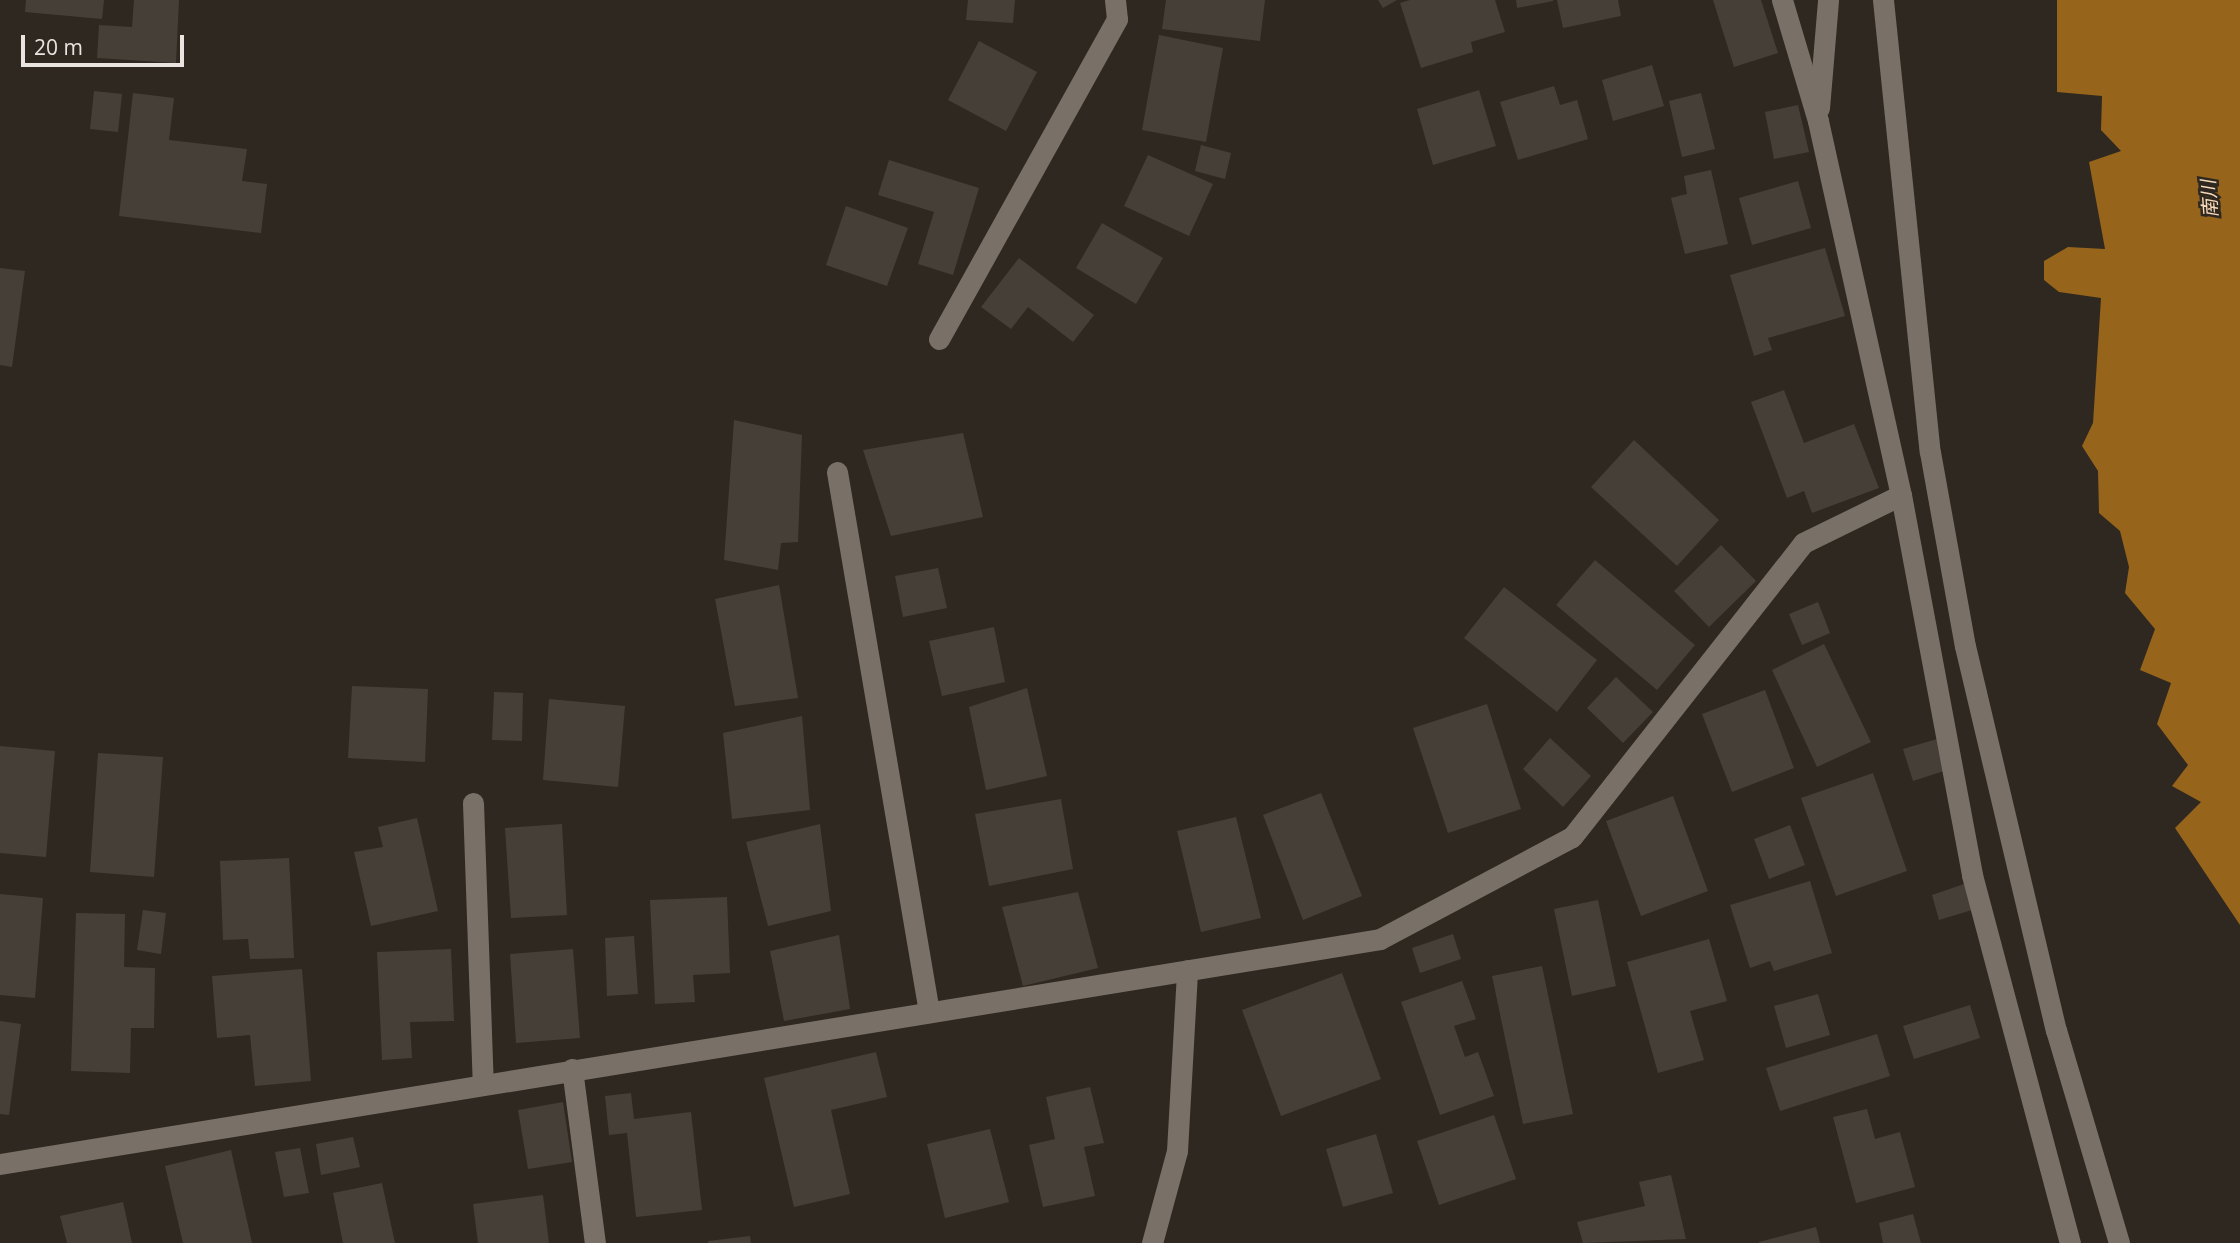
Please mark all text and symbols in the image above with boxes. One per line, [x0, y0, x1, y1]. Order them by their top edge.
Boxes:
scale bar [24, 21, 187, 65]
text: 20 m [34, 33, 83, 61]
water label: 南川 [2197, 179, 2223, 219]

